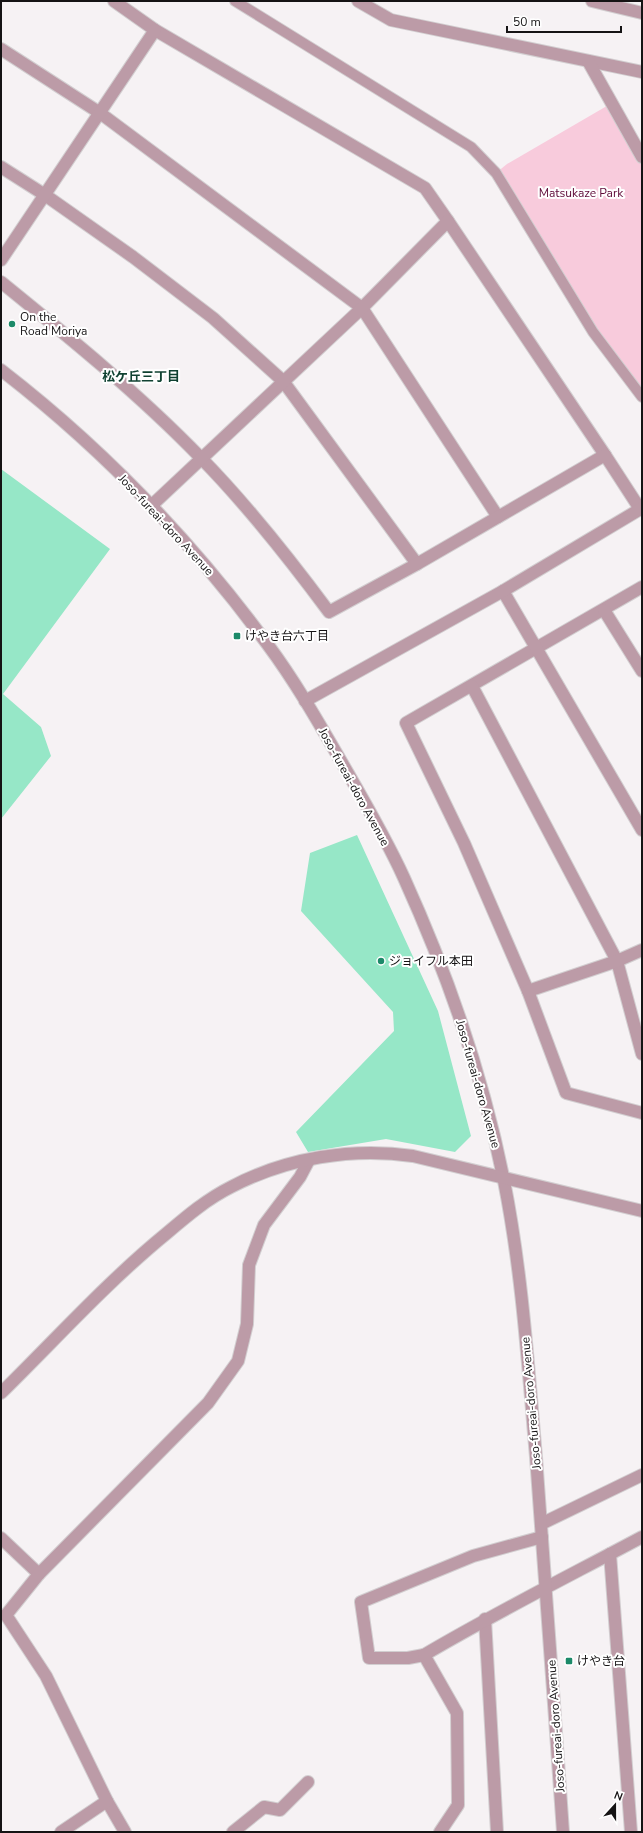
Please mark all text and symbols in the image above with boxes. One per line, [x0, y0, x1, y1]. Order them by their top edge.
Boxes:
scale bar [507, 8, 621, 34]
text: 50 m [513, 14, 541, 30]
park label: Matsukaze Park [539, 185, 624, 201]
place label: On the Road Moriya [20, 309, 87, 339]
marker: On the Road Moriya [7, 319, 17, 329]
district label: 松ケ丘三丁目 [102, 368, 180, 386]
street label: Joso-fureai-doro Avenue [114, 470, 217, 579]
place label: けやき台六丁目 [245, 628, 329, 644]
marker: けやき台六丁目 [232, 631, 242, 641]
street label: Joso-fureai-doro Avenue [314, 724, 393, 849]
place label: ジョイフル本田 [389, 953, 473, 969]
marker: ジョイフル本田 [376, 956, 386, 966]
street label: Joso-fureai-doro Avenue [452, 1017, 504, 1150]
street label: Joso-fureai-doro Avenue [517, 1336, 545, 1471]
place label: けやき台 [577, 1653, 625, 1669]
marker: けやき台 [564, 1656, 574, 1666]
street label: Joso-fureai-doro Avenue [543, 1659, 569, 1794]
north arrow [595, 1785, 635, 1825]
text: N [612, 1788, 625, 1805]

